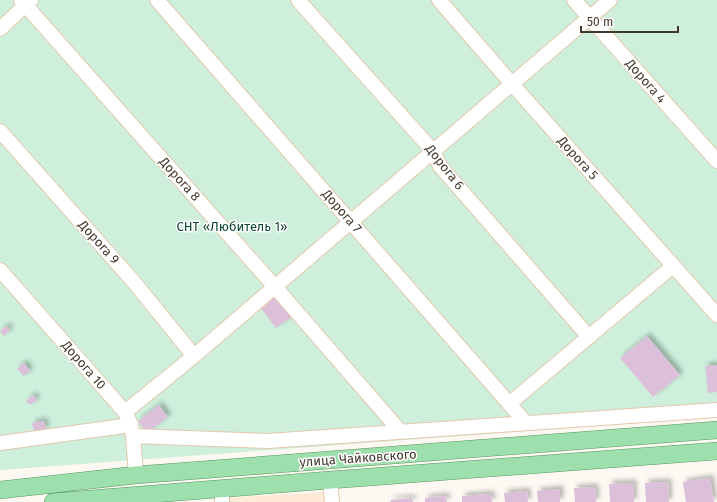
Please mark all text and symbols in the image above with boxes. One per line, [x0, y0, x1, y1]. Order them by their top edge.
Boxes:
scale bar [581, 8, 678, 34]
text: 50 m [587, 15, 613, 29]
street label: Дорога 4 [622, 55, 669, 106]
street label: Дорога 5 [554, 133, 601, 183]
street label: Дорога 6 [422, 141, 467, 193]
street label: Дорога 8 [156, 153, 204, 204]
street label: Дорога 7 [319, 186, 365, 236]
street label: Дорога 9 [75, 216, 123, 267]
park label: СНТ «Любитель 1» [177, 219, 287, 234]
street label: Дорога 10 [58, 337, 109, 392]
street label: улица Чайковского [299, 446, 417, 470]

